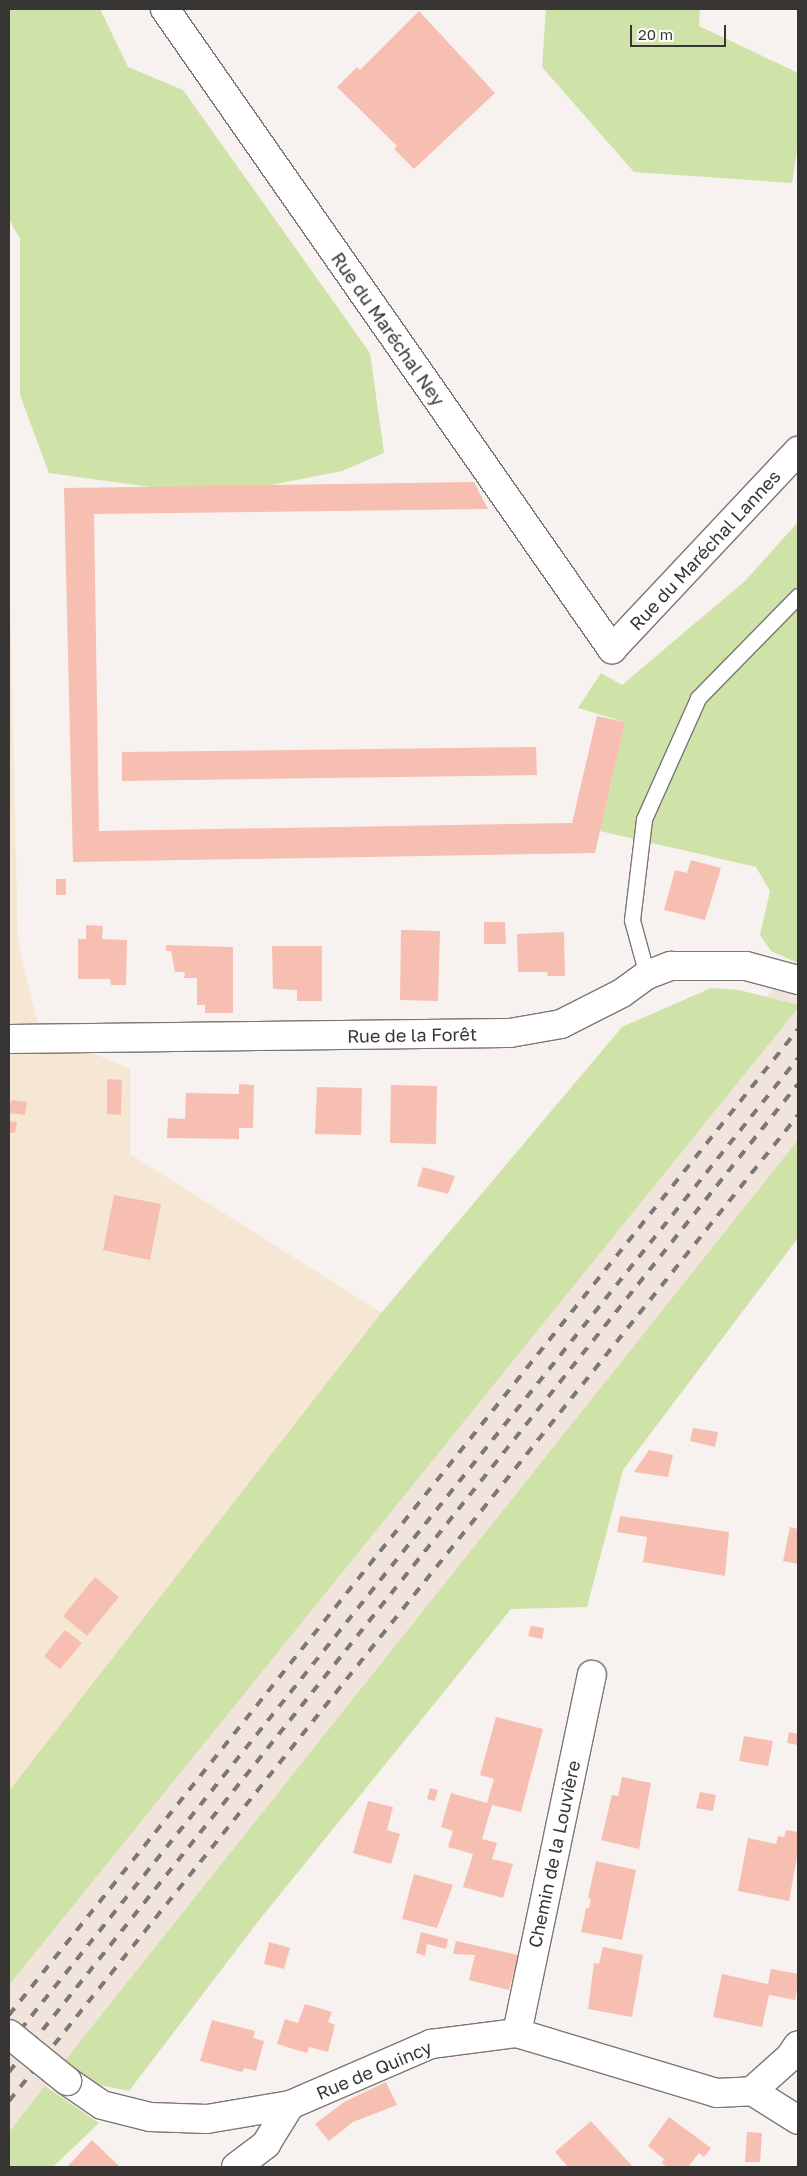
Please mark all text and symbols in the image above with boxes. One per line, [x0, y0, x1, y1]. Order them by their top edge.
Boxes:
scale bar [632, 15, 728, 47]
text: 20 m [638, 25, 673, 43]
street label: Rue du Maréchal Ney [327, 248, 449, 410]
street label: Rue du Maréchal Lannes [625, 465, 785, 635]
street label: Rue de la Forêt [347, 1023, 477, 1047]
street label: Chemin de la Louvière [524, 1758, 584, 1950]
street label: Rue de Quincy [313, 2036, 435, 2104]

